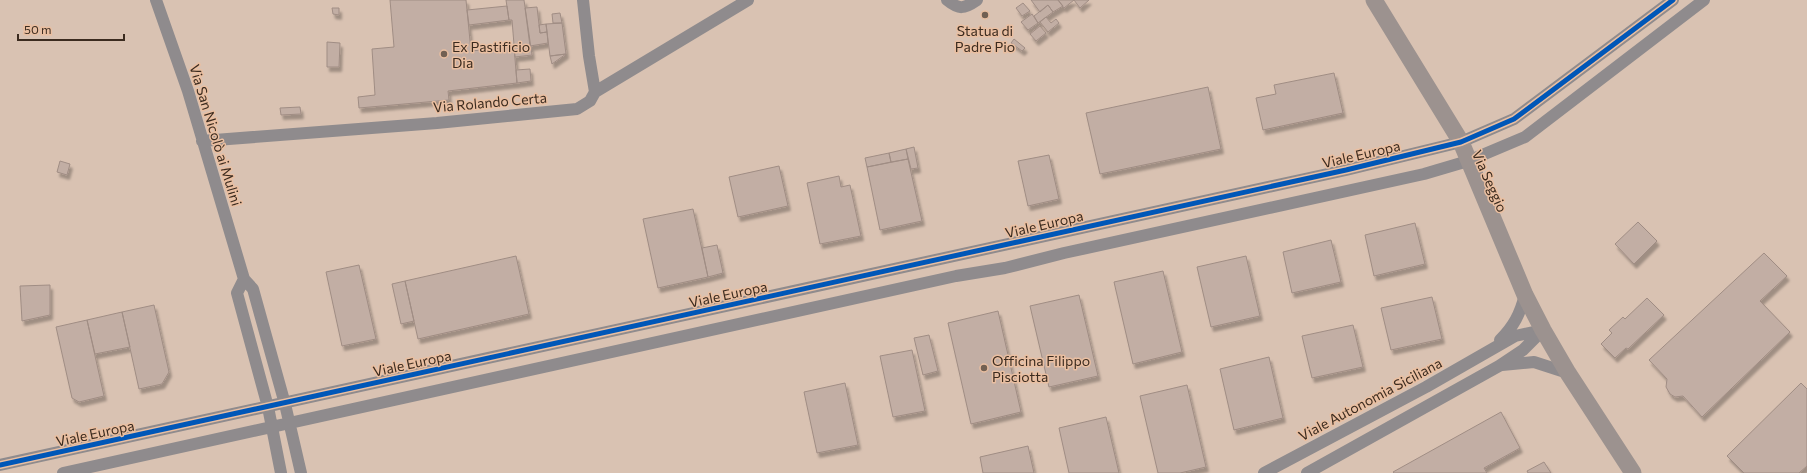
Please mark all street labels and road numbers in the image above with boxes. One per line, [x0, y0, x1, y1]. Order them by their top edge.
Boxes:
street label: Via San Nicolò ai Mulini [186, 62, 246, 208]
street label: Via Rolando Certa [432, 89, 548, 115]
street label: Viale Europa [1320, 137, 1402, 171]
street label: Via Seggio [1469, 147, 1511, 215]
street label: Viale Europa [1003, 207, 1085, 241]
street label: Viale Europa [687, 277, 769, 311]
street label: Viale Europa [371, 346, 453, 380]
street label: Viale Autonomia Siciliana [1295, 354, 1445, 444]
street label: Viale Europa [54, 416, 136, 450]

